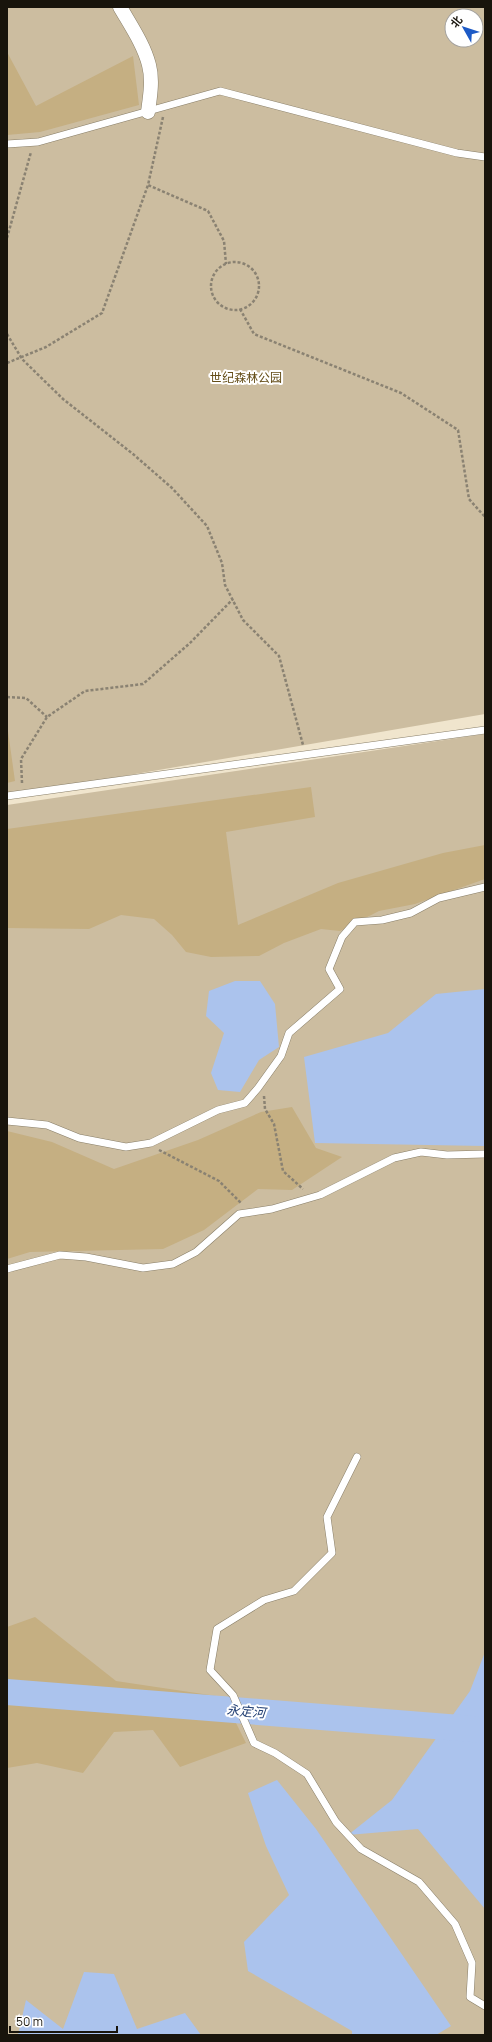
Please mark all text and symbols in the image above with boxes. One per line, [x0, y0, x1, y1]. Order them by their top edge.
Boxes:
north arrow [444, 8, 484, 48]
text: 北 [447, 12, 465, 30]
park label: 世纪森林公园 [210, 369, 282, 386]
water label: 永定河 [226, 1700, 269, 1722]
scale bar [10, 2008, 117, 2034]
text: 50 m [16, 2013, 43, 2030]

